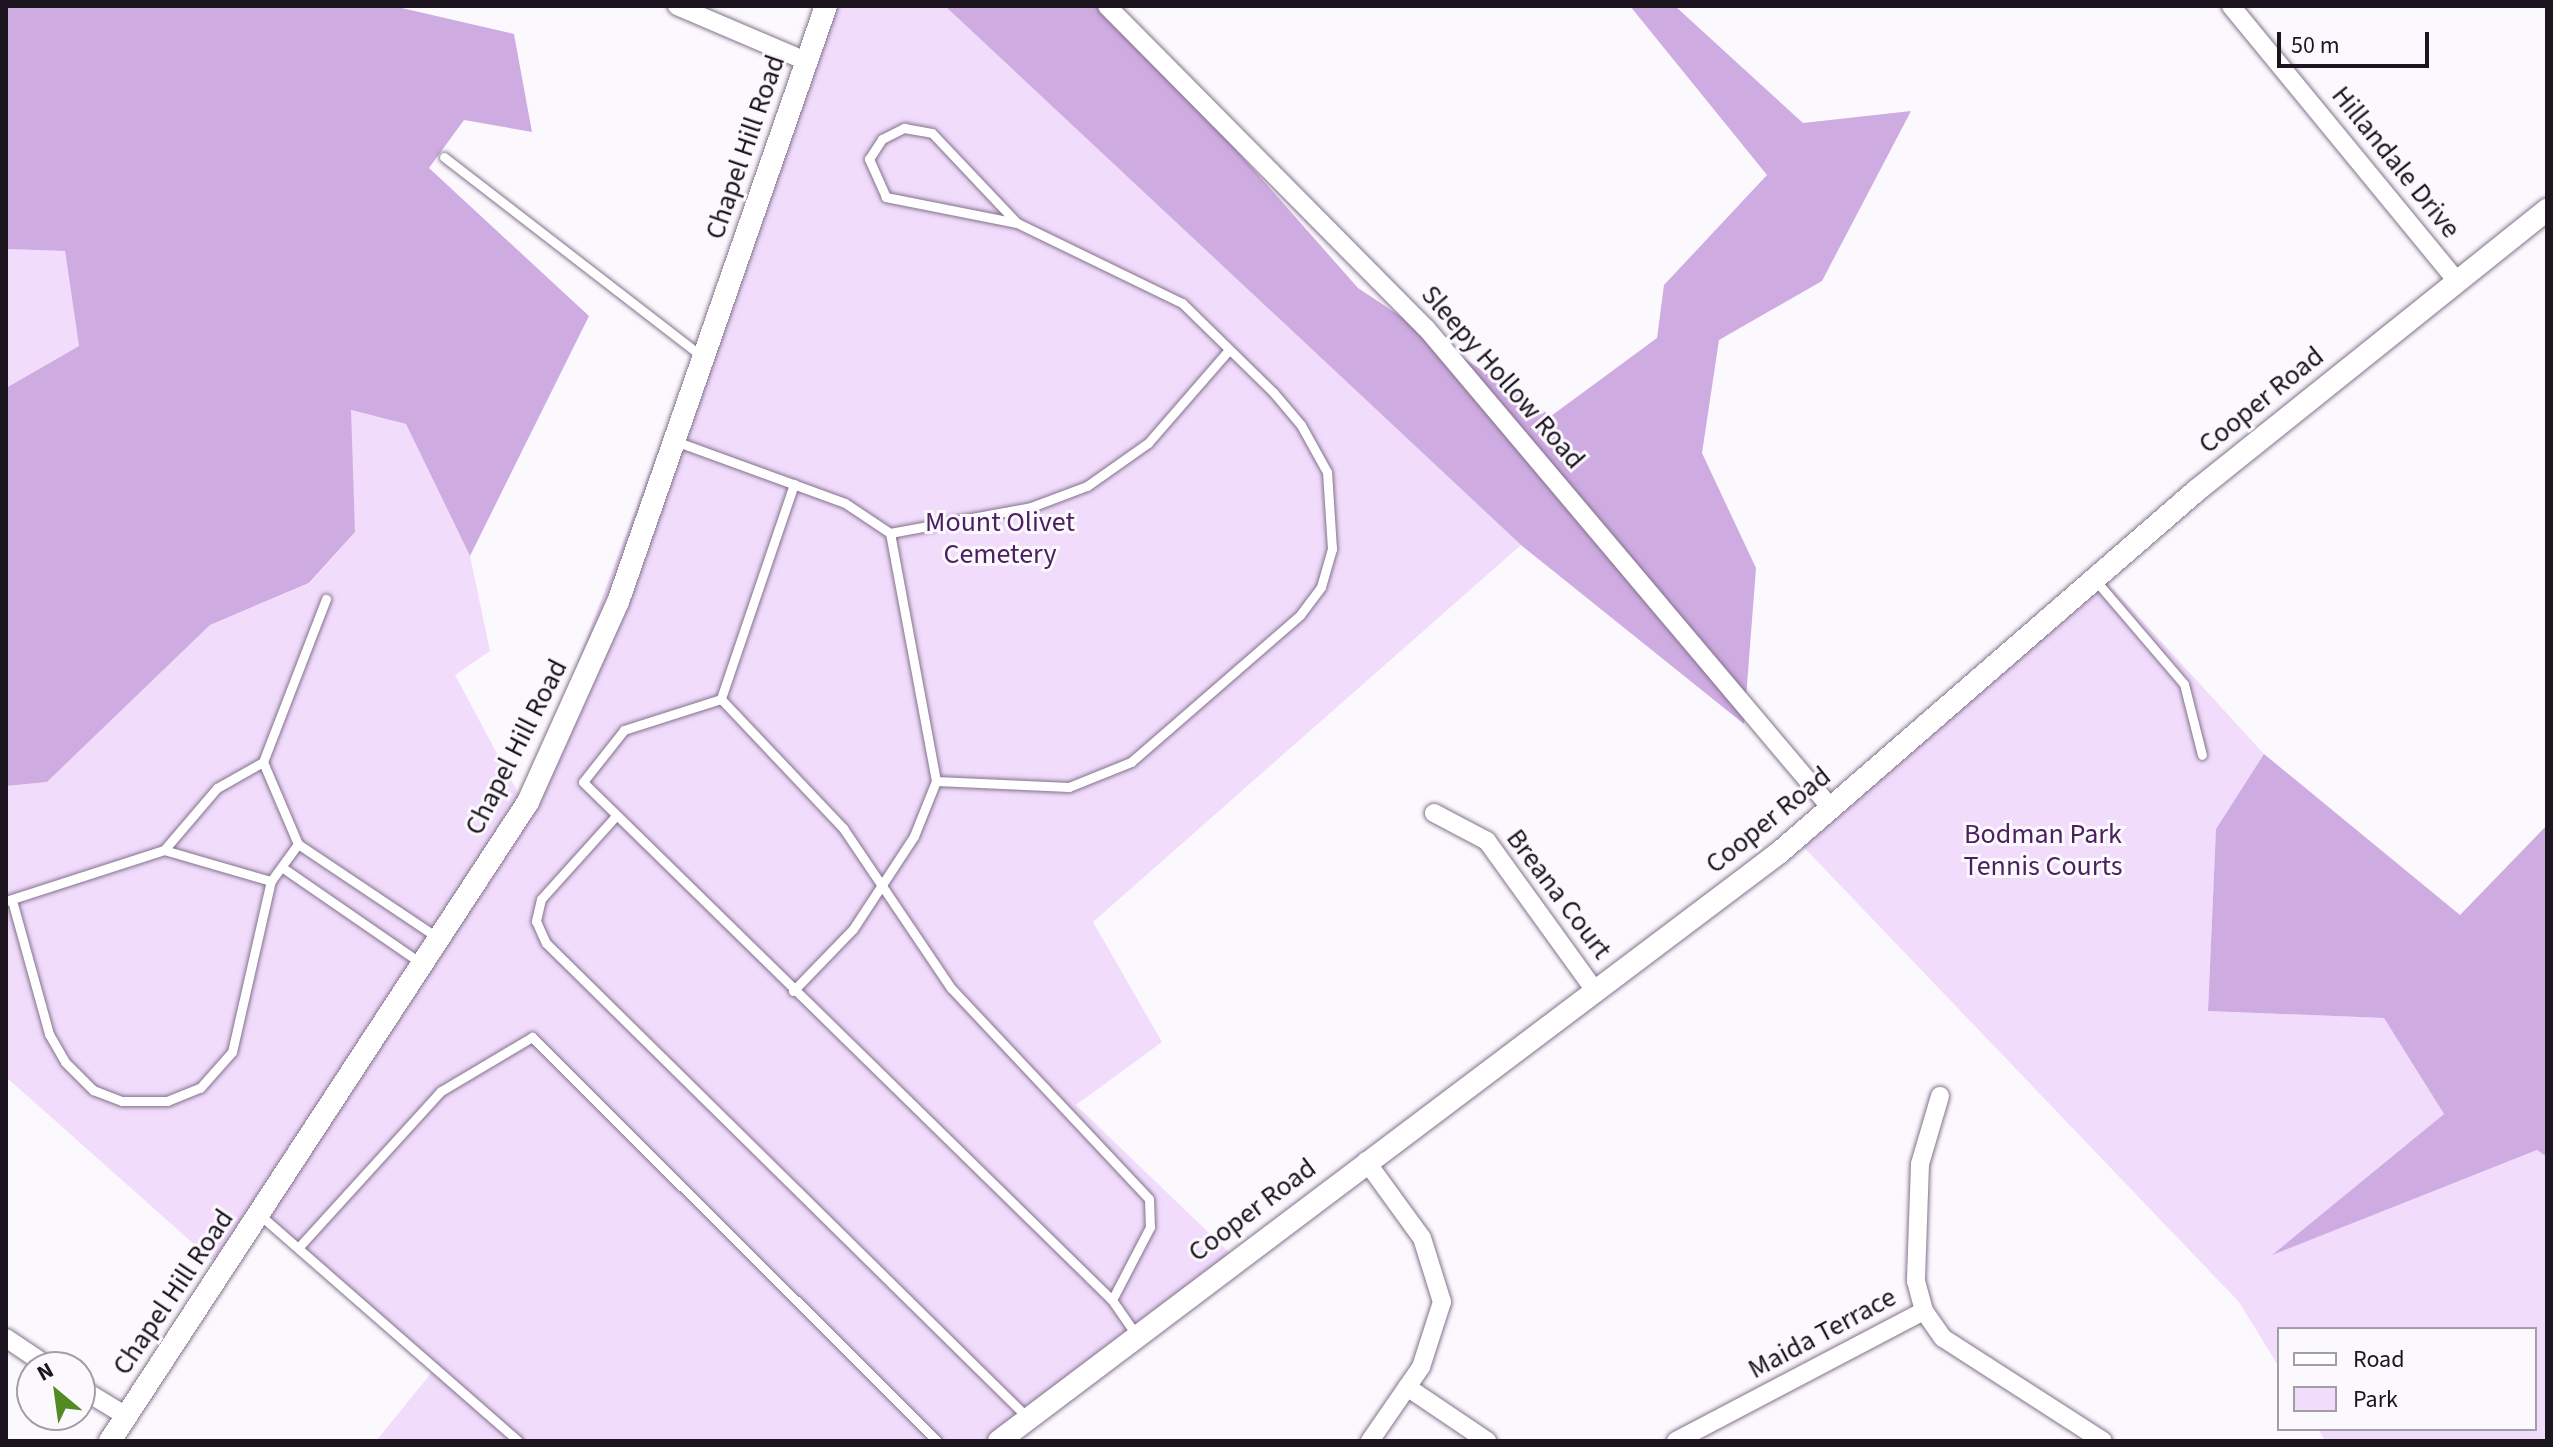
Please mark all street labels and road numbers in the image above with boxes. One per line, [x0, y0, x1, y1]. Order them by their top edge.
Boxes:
street label: Chapel Hill Road [698, 50, 792, 244]
street label: Hillandale Drive [2324, 79, 2468, 245]
street label: Sleepy Hollow Road [1414, 278, 1592, 476]
street label: Cooper Road [2192, 339, 2330, 461]
street label: Chapel Hill Road [457, 654, 575, 840]
street label: Cooper Road [1699, 759, 1837, 881]
street label: Breana Court [1499, 822, 1619, 966]
street label: Cooper Road [1182, 1151, 1322, 1269]
street label: Chapel Hill Road [105, 1203, 241, 1381]
street label: Maida Terrace [1742, 1280, 1902, 1386]

